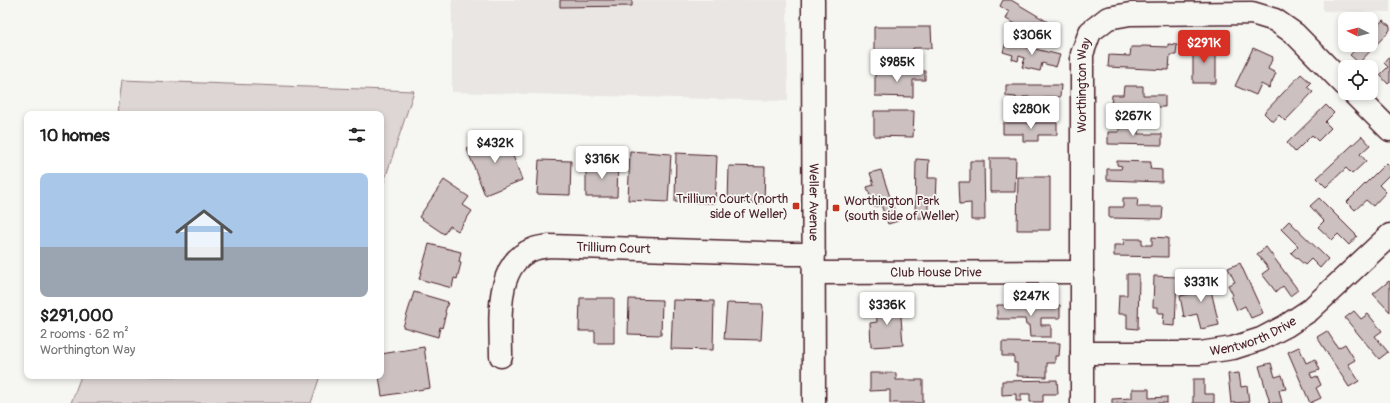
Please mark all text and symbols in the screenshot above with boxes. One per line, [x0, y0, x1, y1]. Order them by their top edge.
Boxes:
north arrow [1338, 12, 1378, 52]
map controls [1338, 12, 1378, 100]
pin: $306K [1004, 22, 1060, 56]
text: $306K [1013, 27, 1051, 43]
pin: $291K [1176, 30, 1232, 64]
street label: Worthington Way [1074, 35, 1095, 133]
text: $291K [1187, 35, 1221, 51]
pin: $985K [869, 49, 925, 83]
text: $985K [879, 54, 915, 70]
button: locate [1338, 60, 1378, 100]
pin: $280K [1003, 96, 1059, 130]
text: $280K [1012, 101, 1050, 117]
pin: $267K [1105, 103, 1161, 137]
text: $267K [1115, 108, 1151, 124]
icon: filters [346, 124, 368, 146]
text: 10 homes [40, 125, 110, 146]
pin: $432K [467, 130, 523, 164]
text: $432K [477, 135, 513, 151]
pin: $316K [574, 146, 630, 180]
text: $316K [585, 151, 619, 167]
street label: Weller Avenue [805, 163, 822, 241]
place label: Trillium Court (north side of Weller) [676, 191, 788, 222]
place label: Worthington Park (south side of Weller) [844, 193, 960, 224]
icon: home [168, 199, 240, 271]
marker: Trillium Court (north side of Weller) [791, 201, 801, 211]
marker: Worthington Park (south side of Weller) [831, 203, 841, 213]
street label: Trillium Court [576, 239, 652, 257]
street label: Club House Drive [890, 264, 982, 281]
pin: $331K [1173, 269, 1229, 303]
text: $331K [1184, 274, 1218, 290]
pin: $247K [1003, 283, 1059, 317]
text: $247K [1013, 288, 1049, 304]
pin: $336K [859, 292, 915, 326]
text: $336K [869, 297, 905, 313]
text: $291,000 [40, 305, 113, 326]
street label: Wentworth Drive [1209, 313, 1300, 359]
text: 2 rooms · 62 m² [40, 326, 129, 342]
text: Worthington Way [40, 342, 135, 358]

